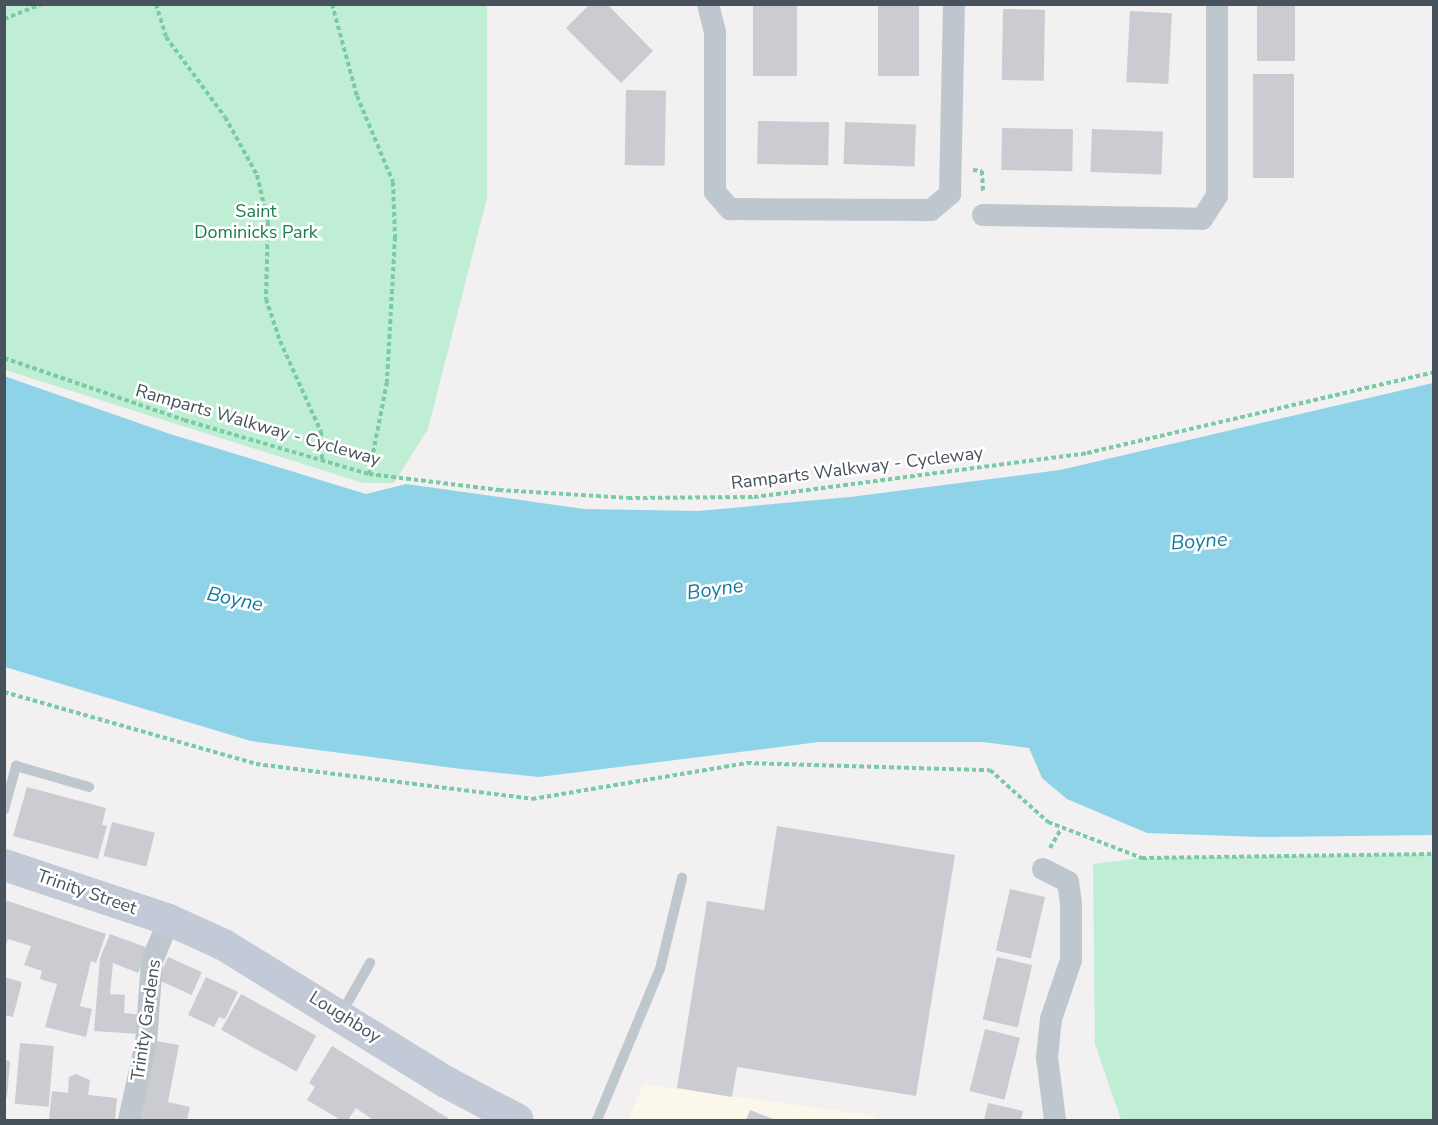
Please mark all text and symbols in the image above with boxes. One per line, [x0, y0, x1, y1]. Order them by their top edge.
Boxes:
park label: Saint Dominicks Park [194, 201, 318, 244]
street label: Ramparts Walkway - Cycleway [133, 380, 383, 470]
street label: Ramparts Walkway - Cycleway [730, 442, 984, 494]
water label: Boyne [1170, 527, 1228, 555]
water label: Boyne [685, 573, 745, 605]
water label: Boyne [205, 581, 265, 617]
street label: Trinity Street [34, 865, 140, 919]
street label: Trinity Gardens [127, 958, 165, 1082]
street label: Loughboy [305, 987, 385, 1047]

